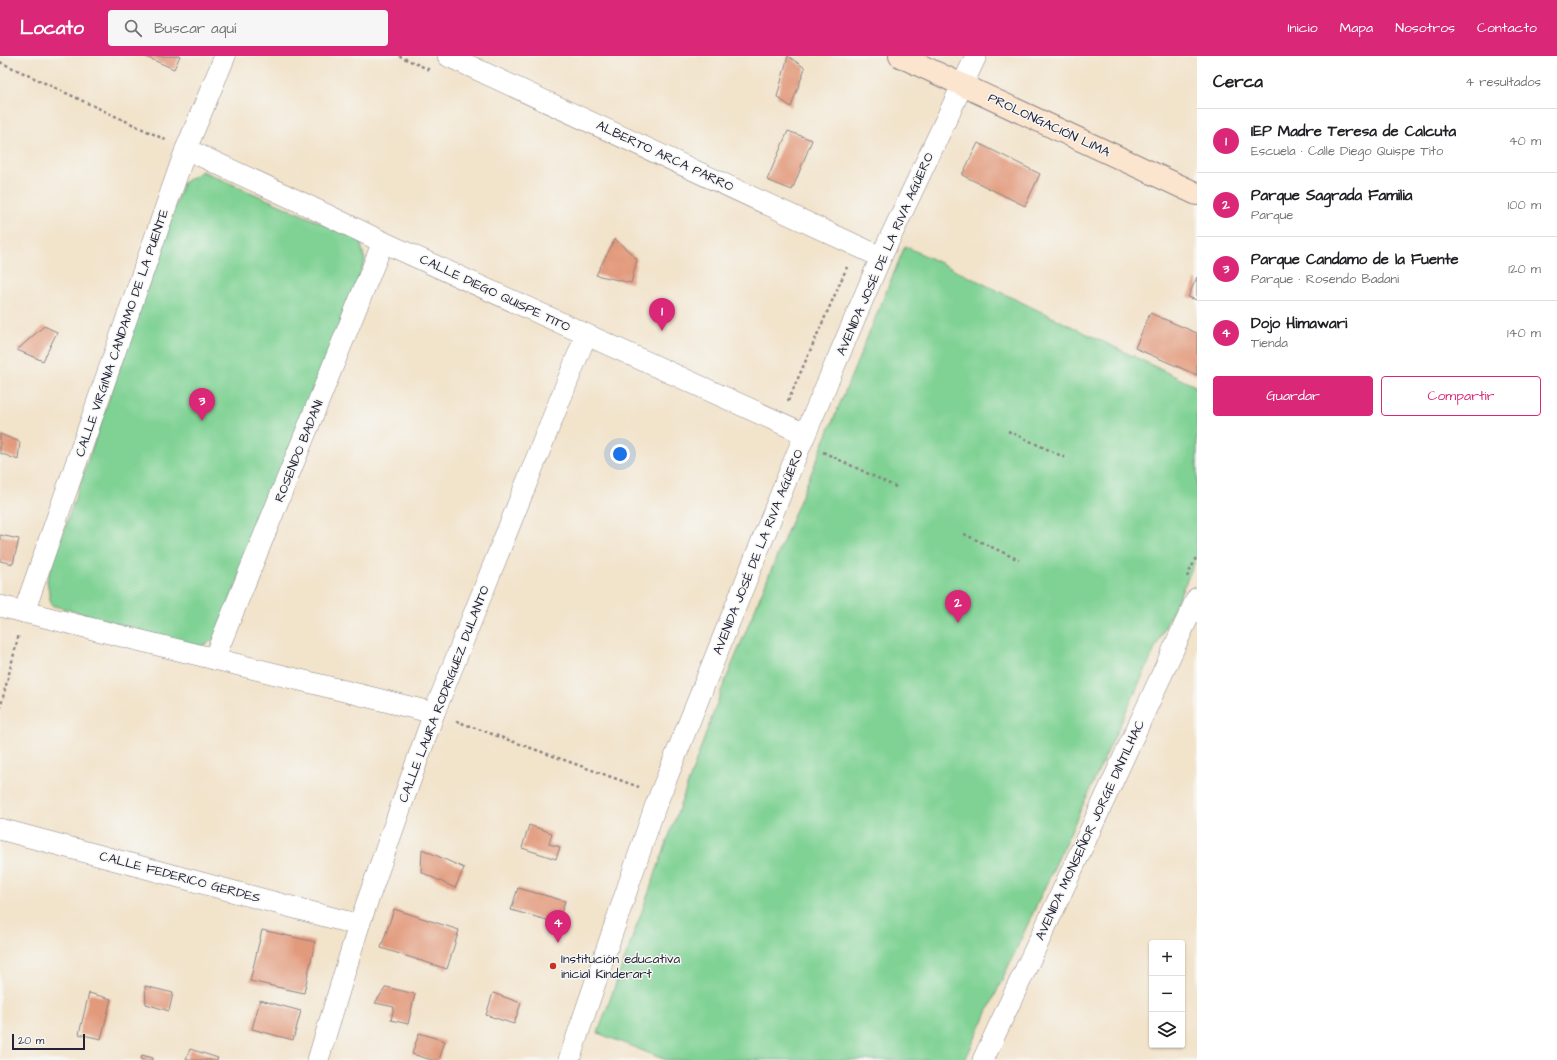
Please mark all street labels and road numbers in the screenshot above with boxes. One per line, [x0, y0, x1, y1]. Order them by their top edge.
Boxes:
street label: PROLONGACIÓN LIMA [985, 89, 1114, 161]
street label: ALBERTO ARCA PARRO [593, 116, 737, 196]
street label: AVENIDA JOSÉ DE LA RIVA AGÜERO [832, 150, 938, 358]
street label: CALLE VIRGINIA CANDAMO DE LA PUENTE [71, 207, 173, 459]
street label: CALLE DIEGO QUISPE TITO [417, 250, 574, 336]
street label: ROSENDO BADANI [270, 397, 328, 505]
street label: AVENIDA JOSÉ DE LA RIVA AGÜERO [708, 446, 808, 657]
street label: CALLE LAURA RODRIGUEZ DULANTO [394, 583, 494, 805]
street label: AVENIDA MONSEÑOR JORGE DINTILHAC [1031, 717, 1149, 943]
street label: CALLE FEDERICO GERDES [97, 847, 263, 907]

